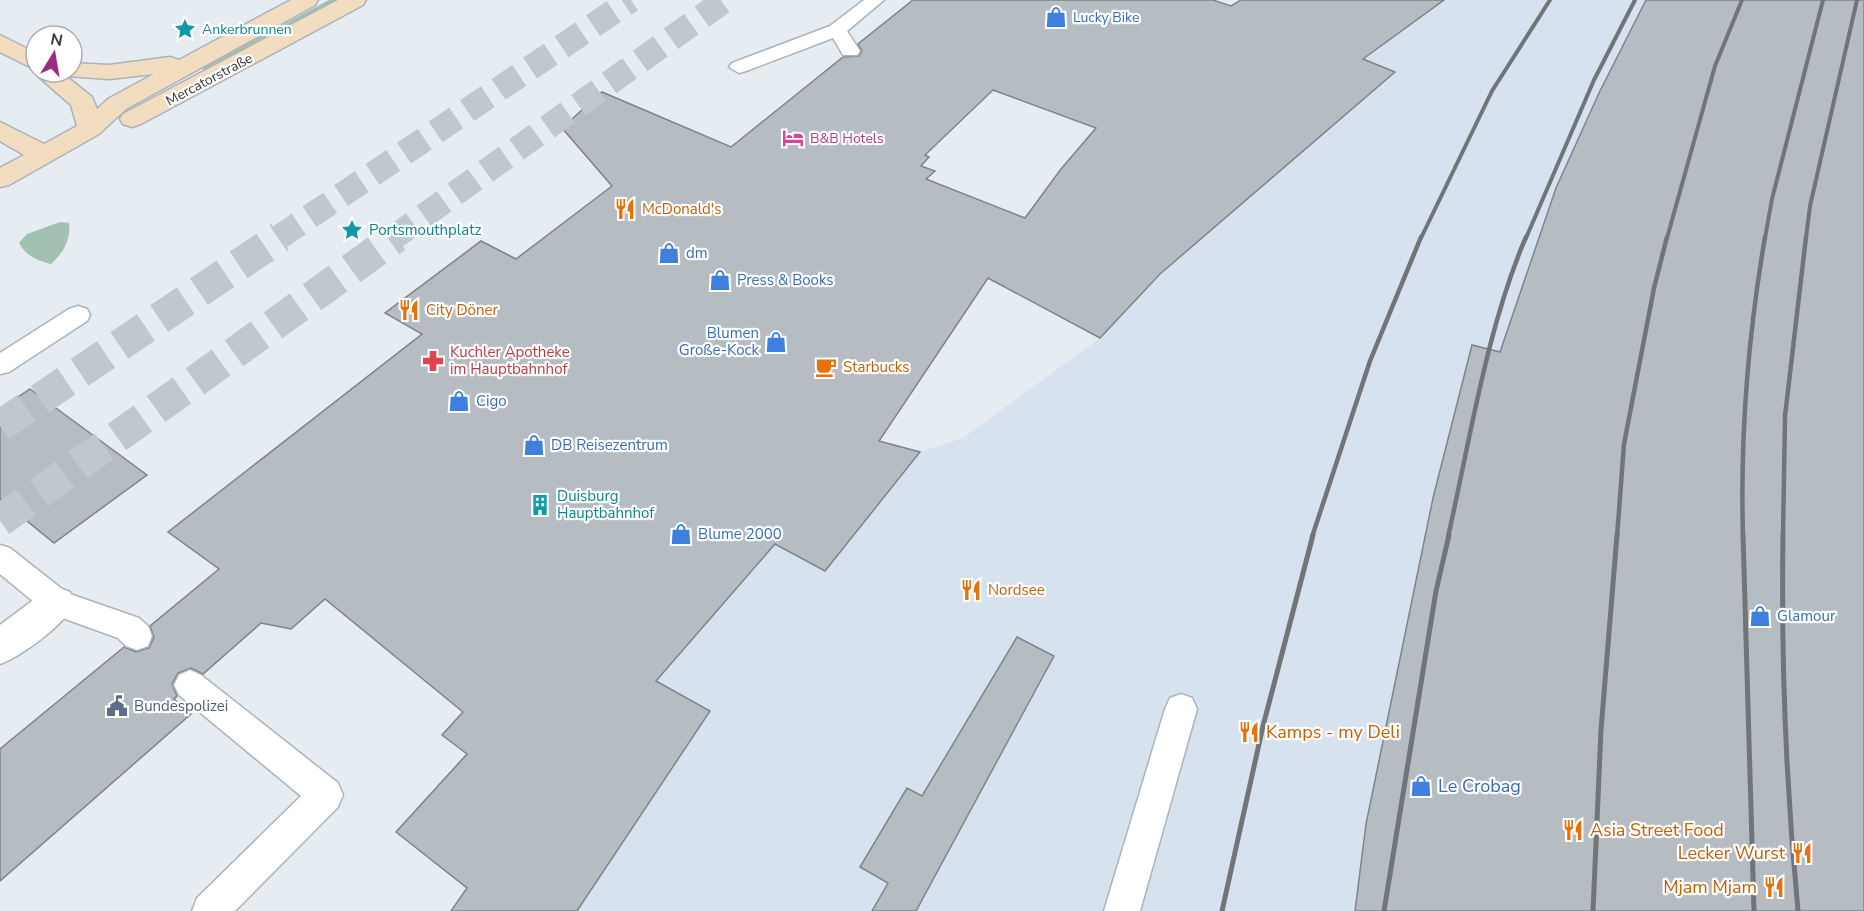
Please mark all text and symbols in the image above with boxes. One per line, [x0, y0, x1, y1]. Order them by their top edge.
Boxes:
shop icon: Lucky Bike [1044, 5, 1068, 29]
place label: Lucky Bike [1073, 8, 1139, 27]
place icon: Ankerbrunnen [173, 17, 197, 41]
place label: Ankerbrunnen [202, 20, 292, 39]
north arrow [24, 24, 84, 84]
text: N [49, 28, 65, 52]
street label: Mercatorstraße [163, 49, 256, 110]
hotel icon: B&B Hotels [781, 126, 805, 150]
place label: B&B Hotels [810, 129, 884, 148]
restaurant icon: McDonald's [613, 197, 637, 221]
place label: McDonald's [642, 199, 721, 219]
place icon: Portsmouthplatz [340, 218, 364, 242]
place label: Portsmouthplatz [369, 220, 481, 240]
shop icon: dm [657, 241, 681, 265]
place label: dm [686, 243, 708, 263]
shop icon: Press & Books [708, 268, 732, 292]
place label: Press & Books [737, 270, 834, 290]
restaurant icon: City Döner [397, 298, 421, 322]
place label: City Döner [426, 300, 498, 320]
place label: Blumen Große-Kock [679, 323, 759, 360]
shop icon: Blumen Große-Kock [764, 330, 788, 354]
place label: Kuchler Apotheke im Hauptbahnhof [450, 342, 570, 379]
pharmacy icon: Kuchler Apotheke im Hauptbahnhof [421, 349, 445, 373]
cafe icon: Starbucks [814, 355, 838, 379]
place label: Starbucks [843, 357, 909, 377]
shop icon: Cigo [447, 389, 471, 413]
place label: Cigo [476, 391, 507, 411]
shop icon: DB Reisezentrum [522, 433, 546, 457]
place label: DB Reisezentrum [551, 435, 668, 455]
place label: Duisburg Hauptbahnhof [557, 486, 655, 523]
building icon: Duisburg Hauptbahnhof [528, 493, 552, 517]
shop icon: Blume 2000 [669, 522, 693, 546]
place label: Blume 2000 [698, 524, 782, 544]
restaurant icon: Nordsee [959, 578, 983, 602]
place label: Nordsee [988, 580, 1045, 600]
shop icon: Glamour [1748, 604, 1772, 628]
place label: Glamour [1777, 606, 1836, 626]
public building icon: Bundespolizei [105, 694, 129, 718]
place label: Bundespolizei [134, 696, 228, 716]
restaurant icon: Kamps - my Deli [1237, 720, 1261, 744]
place label: Kamps - my Deli [1266, 720, 1400, 744]
shop icon: Le Crobag [1409, 774, 1433, 798]
place label: Le Crobag [1438, 774, 1521, 798]
restaurant icon: Asia Street Food [1561, 818, 1585, 842]
place label: Asia Street Food [1590, 818, 1724, 842]
place label: Lecker Wurst [1678, 841, 1786, 865]
restaurant icon: Lecker Wurst [1790, 841, 1814, 865]
place label: Mjam Mjam [1663, 875, 1757, 899]
restaurant icon: Mjam Mjam [1762, 875, 1786, 899]

